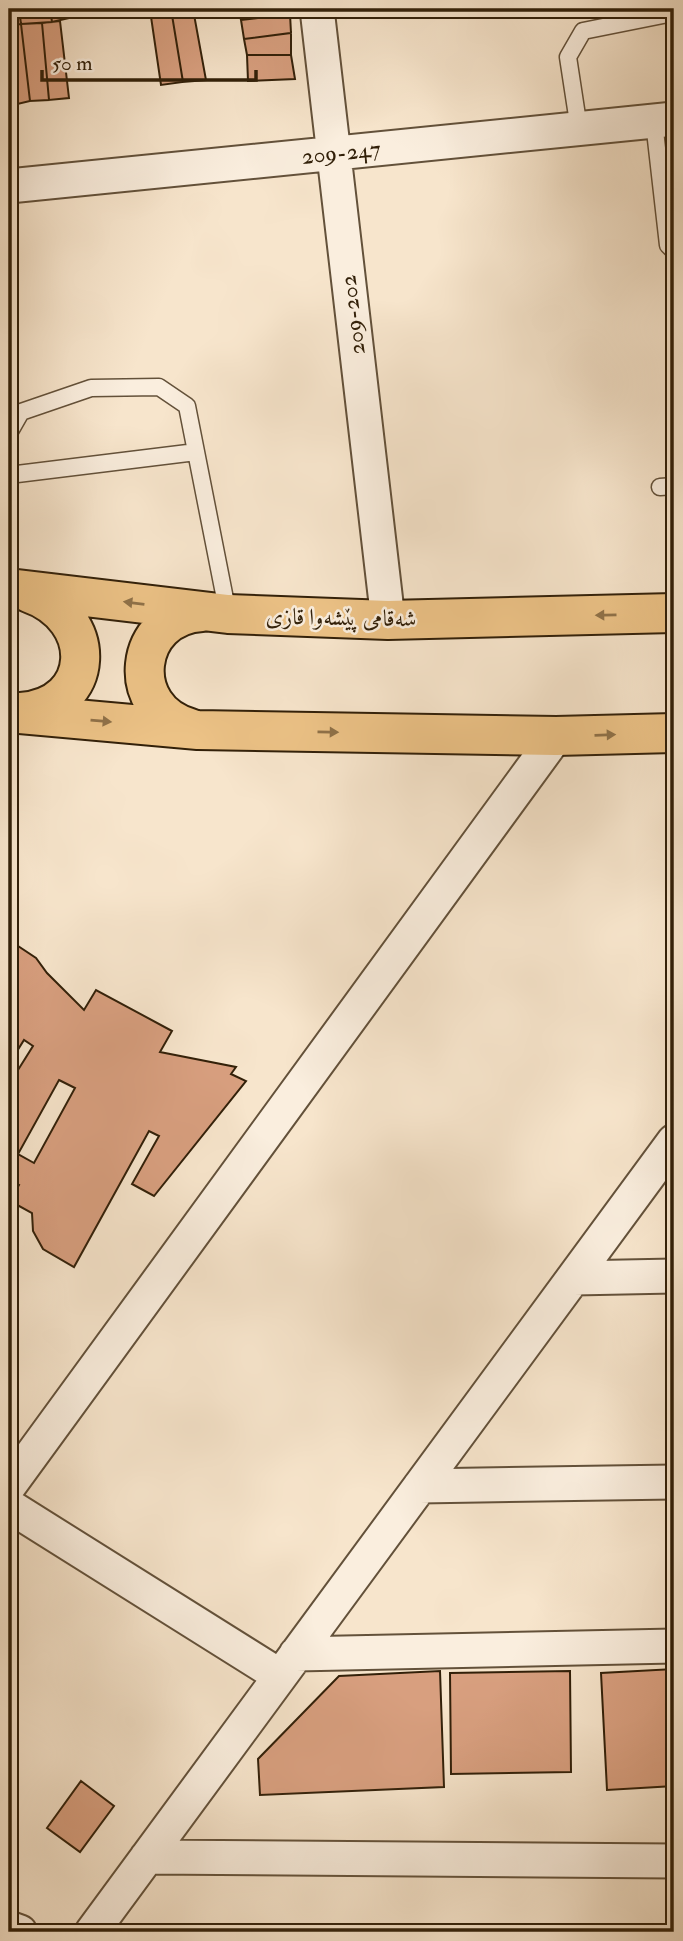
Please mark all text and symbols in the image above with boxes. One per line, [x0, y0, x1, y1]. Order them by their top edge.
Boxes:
scale bar [42, 38, 256, 82]
text: 50 m [52, 50, 93, 77]
street label: 209-247 [300, 134, 382, 171]
street label: 209-202 [333, 273, 372, 356]
one-way arrow [123, 598, 145, 609]
street label: شەقامی پێشەوا قازی [265, 602, 417, 634]
one-way arrow [595, 609, 617, 621]
one-way arrow [90, 716, 112, 727]
one-way arrow [317, 726, 339, 738]
one-way arrow [594, 729, 616, 741]

